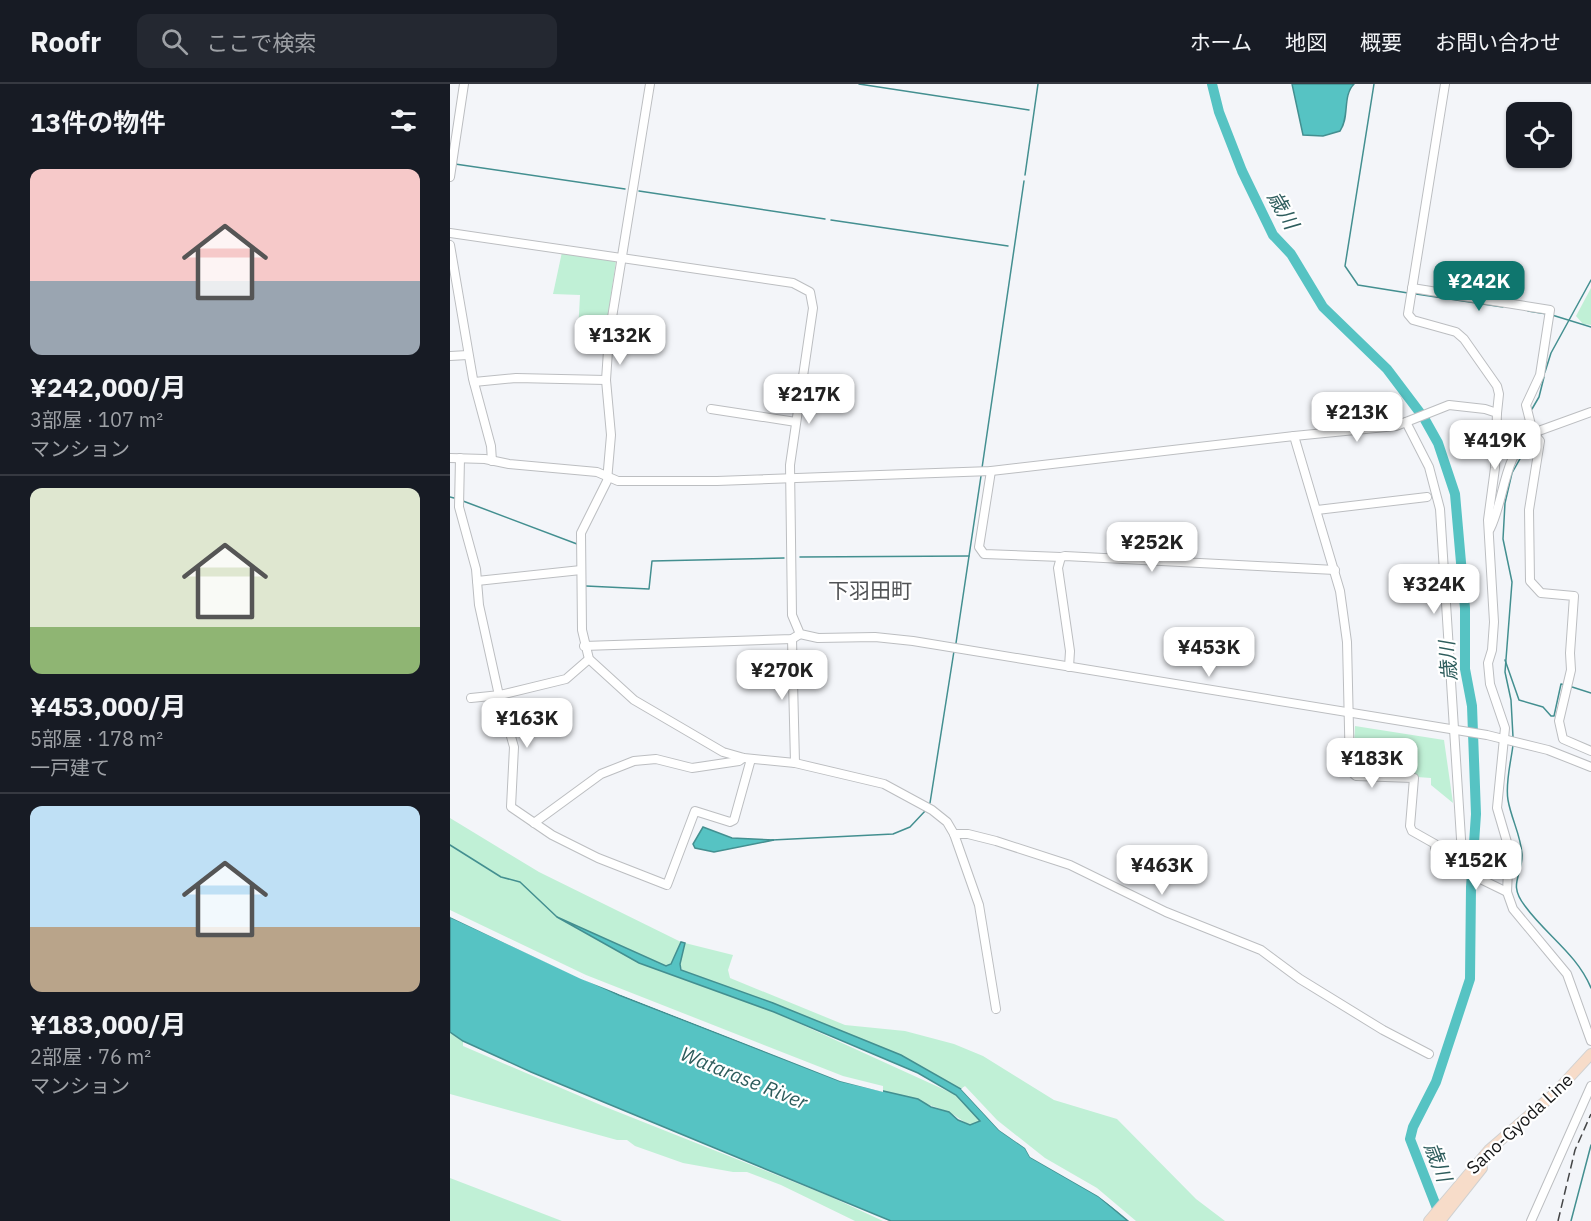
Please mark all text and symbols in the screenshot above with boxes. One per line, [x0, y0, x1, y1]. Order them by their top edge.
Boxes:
search box [137, 14, 557, 68]
text: Roofr [30, 23, 101, 60]
icon: search [158, 25, 191, 58]
text: ここで検索 [206, 28, 316, 57]
text: ホーム [1190, 28, 1252, 56]
text: 地図 [1285, 28, 1327, 56]
text: 概要 [1360, 28, 1402, 56]
text: お問い合わせ [1435, 28, 1561, 56]
map controls [1506, 102, 1572, 168]
button: locate [1506, 102, 1572, 168]
icon: filters [387, 104, 420, 137]
text: 13件の物件 [30, 105, 165, 139]
water label: 歳川 [1262, 186, 1306, 236]
icon: home [171, 208, 279, 316]
pin: ¥242K [1437, 261, 1521, 312]
text: ¥242K [1448, 267, 1510, 294]
pin: ¥132K [578, 315, 662, 366]
text: ¥132K [589, 321, 651, 348]
text: ¥242,000/月 [30, 370, 187, 404]
pin: ¥217K [767, 374, 851, 425]
text: ¥217K [778, 380, 840, 407]
pin: ¥213K [1315, 392, 1399, 443]
text: ¥213K [1326, 398, 1388, 425]
text: 3部屋 · 107 m² [30, 406, 163, 433]
pin: ¥419K [1453, 420, 1537, 471]
text: ¥419K [1464, 426, 1526, 453]
text: マンション [30, 435, 130, 462]
pin: ¥252K [1110, 522, 1194, 573]
icon: home [171, 527, 279, 635]
text: ¥252K [1121, 528, 1183, 555]
pin: ¥324K [1392, 564, 1476, 615]
text: ¥324K [1403, 570, 1465, 597]
district label: 下羽田町 [828, 576, 912, 604]
pin: ¥453K [1167, 627, 1251, 678]
text: ¥453K [1178, 633, 1240, 660]
water label: 歳川 [1432, 638, 1462, 682]
pin: ¥270K [740, 650, 824, 701]
text: ¥270K [751, 656, 813, 683]
text: ¥453,000/月 [30, 689, 187, 723]
pin: ¥163K [485, 698, 569, 749]
text: ¥163K [496, 704, 558, 731]
text: 5部屋 · 178 m² [30, 725, 163, 752]
pin: ¥183K [1330, 738, 1414, 789]
text: ¥183K [1341, 744, 1403, 771]
text: 一戸建て [30, 754, 110, 781]
pin: ¥152K [1434, 840, 1518, 891]
icon: home [171, 845, 279, 953]
pin: ¥463K [1120, 845, 1204, 896]
text: ¥152K [1445, 846, 1507, 873]
text: ¥463K [1131, 851, 1193, 878]
text: ¥183,000/月 [30, 1007, 187, 1041]
water label: Watarase River [677, 1040, 812, 1116]
text: 2部屋 · 76 m² [30, 1043, 151, 1070]
street label: Sano-Gyoda Line [1462, 1068, 1578, 1179]
text: マンション [30, 1072, 130, 1099]
water label: 歳川 [1419, 1138, 1459, 1187]

